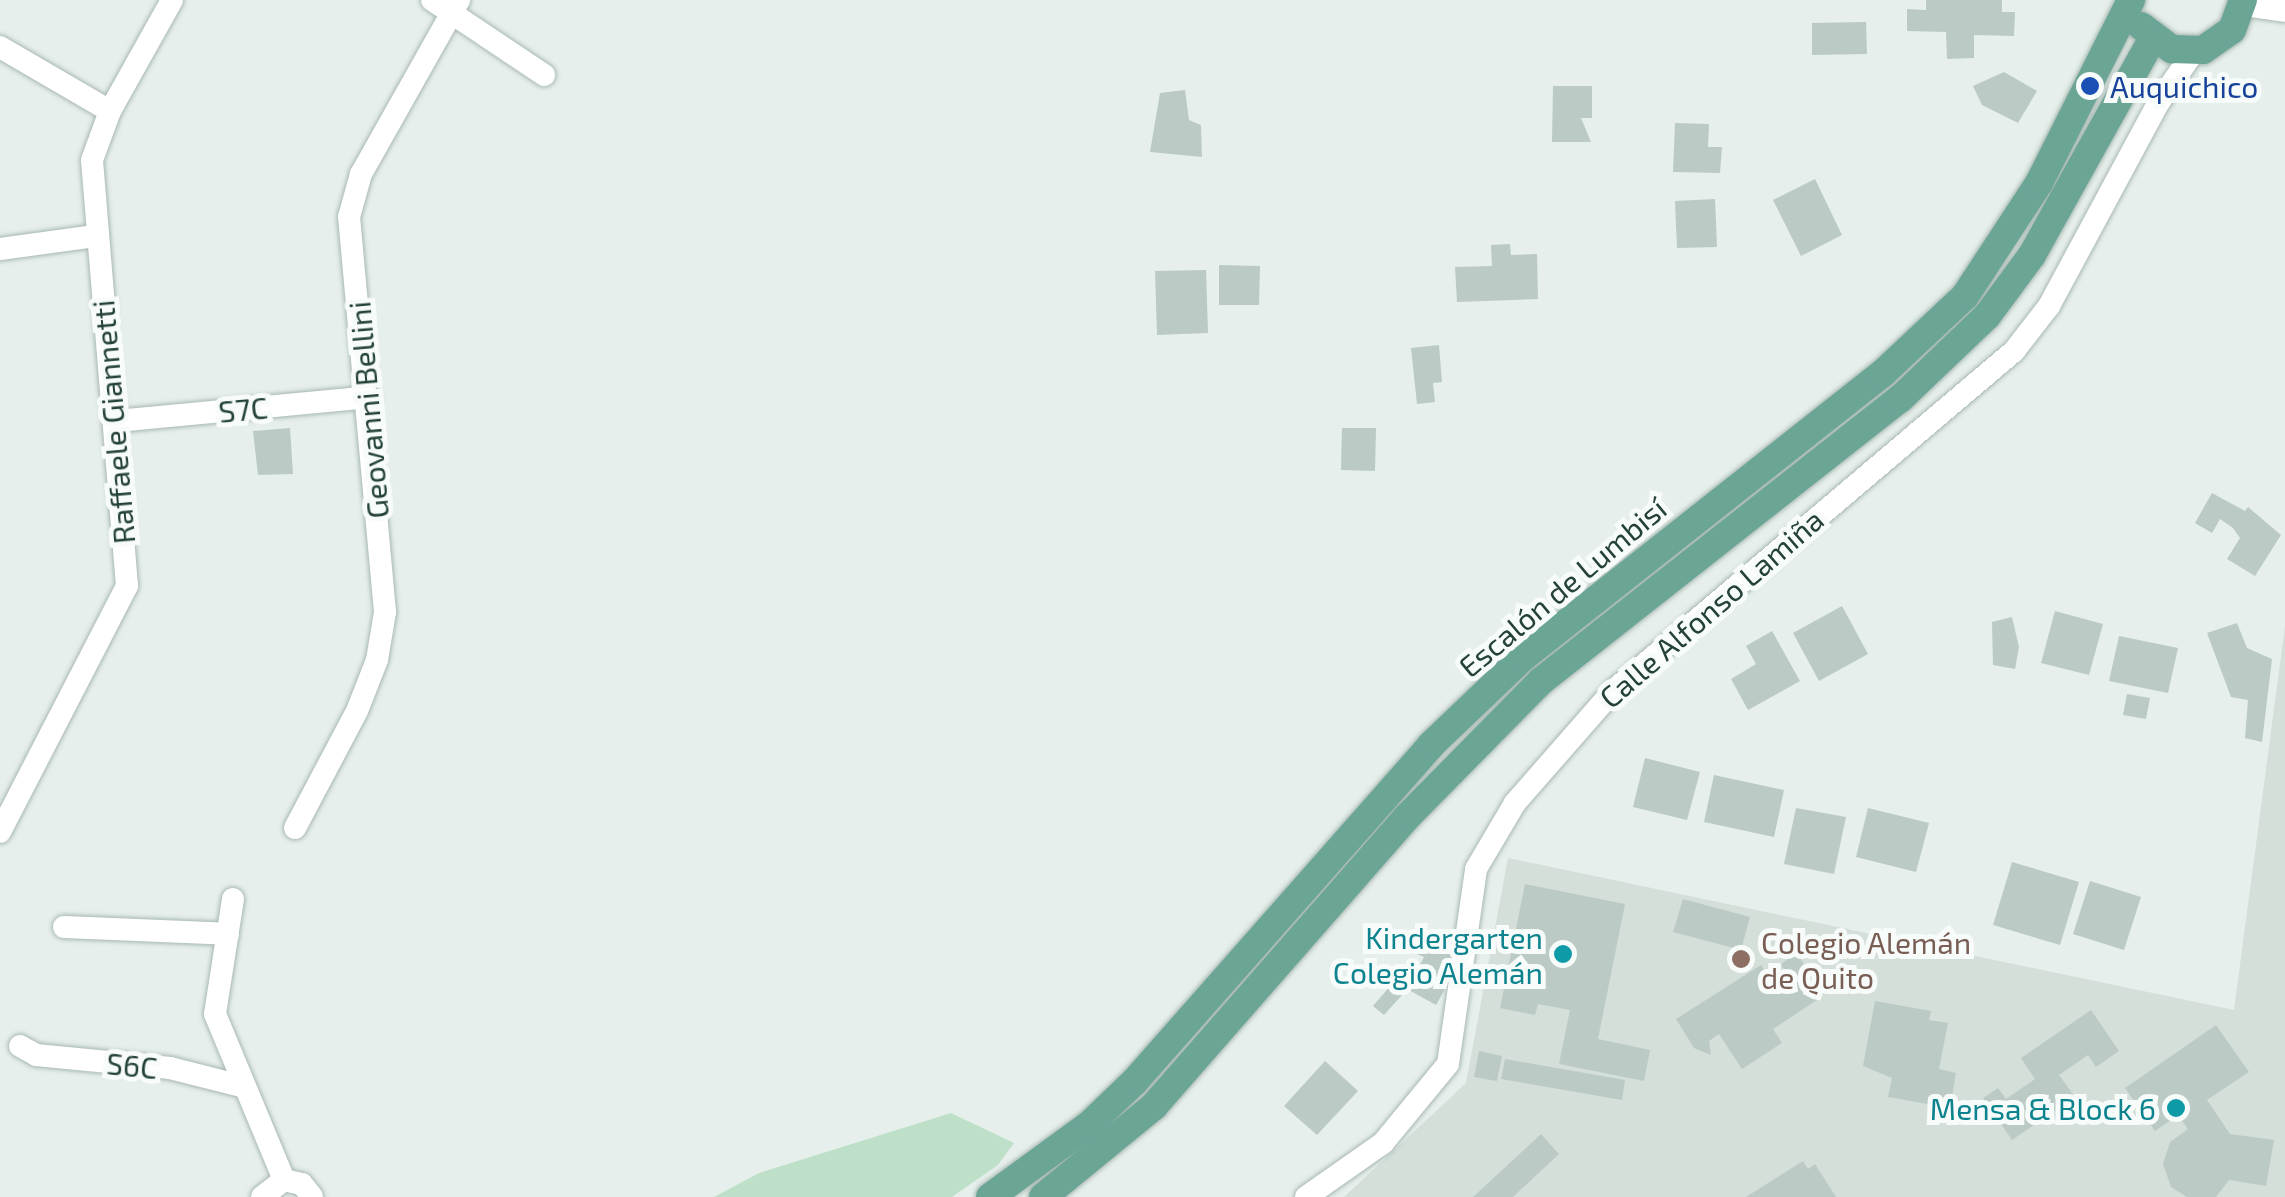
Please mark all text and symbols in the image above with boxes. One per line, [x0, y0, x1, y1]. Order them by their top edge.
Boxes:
place label: Auquichico [2110, 68, 2258, 104]
marker: Auquichico [2079, 75, 2101, 97]
street label: Raffaele Giannetti [84, 299, 142, 545]
street label: Geovanni Bellini [341, 300, 395, 520]
street label: S7C [217, 389, 269, 429]
street label: Escalón de Lumbisí [1451, 490, 1673, 684]
street label: Calle Alfonso Lamiña [1591, 501, 1831, 715]
place label: Kindergarten Colegio Alemán [1332, 919, 1543, 990]
place label: Colegio Alemán de Quito [1761, 924, 1972, 994]
marker: Kindergarten Colegio Alemán [1552, 943, 1574, 965]
marker: Colegio Alemán de Quito [1730, 948, 1752, 970]
street label: S6C [105, 1044, 159, 1086]
place label: Mensa & Block 6 [1930, 1090, 2156, 1126]
marker: Mensa & Block 6 [2165, 1097, 2187, 1119]

